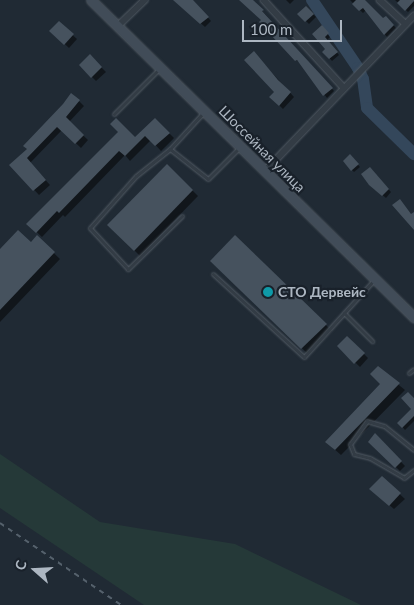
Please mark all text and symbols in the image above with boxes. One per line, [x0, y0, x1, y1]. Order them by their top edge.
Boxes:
scale bar [244, 10, 344, 42]
text: 100 m [250, 20, 292, 38]
street label: Шоссейная улица [215, 102, 309, 196]
place label: СТО Дервейс [278, 284, 366, 300]
marker: СТО Дервейс [262, 286, 274, 298]
north arrow [10, 545, 60, 595]
text: С [11, 558, 30, 572]

